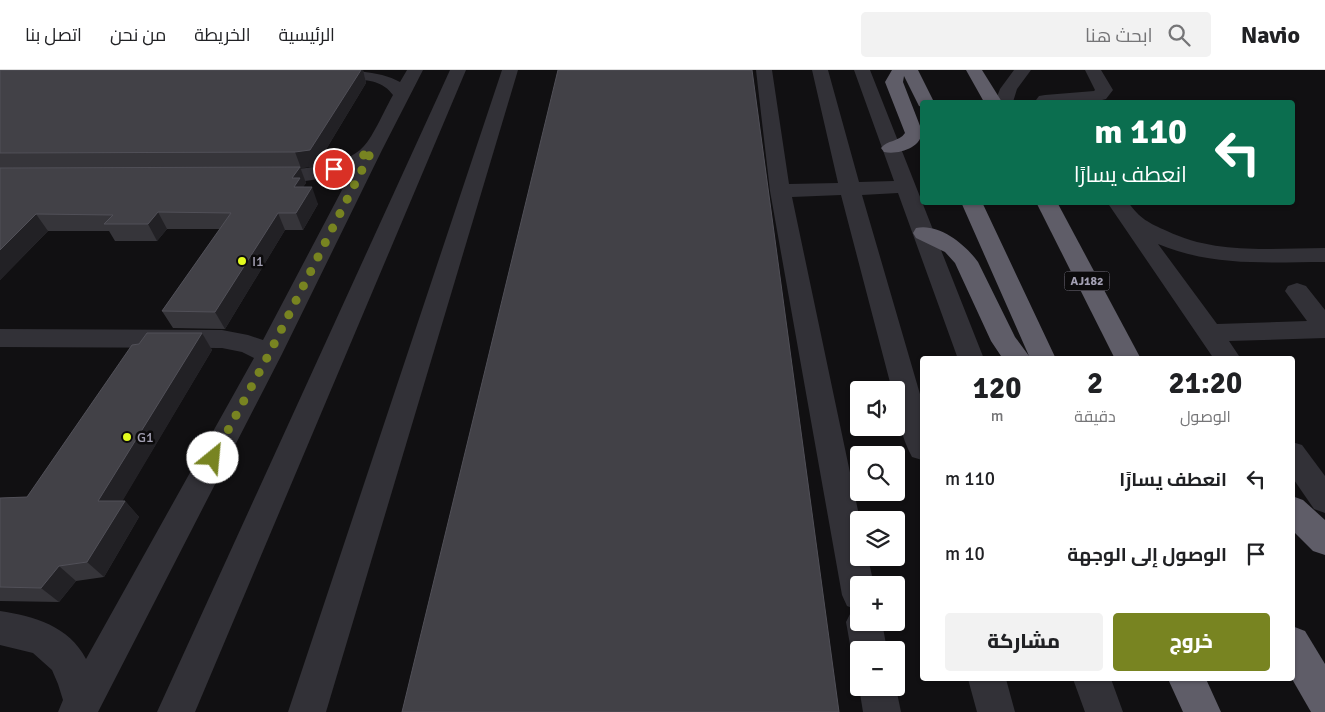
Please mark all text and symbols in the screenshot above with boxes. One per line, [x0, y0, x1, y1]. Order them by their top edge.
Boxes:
search box [861, 12, 1211, 57]
text: Navio [1241, 20, 1300, 50]
icon: search [1165, 21, 1193, 49]
text: اتصل بنا [25, 24, 82, 46]
text: من نحن [110, 24, 166, 46]
text: الخريطة [194, 24, 250, 46]
text: الرئيسية [278, 24, 335, 46]
text: ابحث هنا [1085, 24, 1153, 48]
text: 110 m [1094, 110, 1187, 153]
icon: left [1205, 120, 1270, 185]
pin [313, 148, 355, 190]
icon: arrive [320, 155, 348, 183]
text: انعطف يسارًا [1074, 161, 1187, 188]
place label: I1 [252, 253, 264, 270]
marker: I1 [236, 255, 248, 267]
road number: AJ182 [1064, 272, 1110, 290]
text: 2 [1087, 365, 1103, 402]
text: 21:20 [1169, 365, 1242, 402]
text: 120 [973, 370, 1021, 407]
map controls [850, 381, 905, 696]
button: sound [850, 381, 905, 436]
text: m [991, 406, 1003, 426]
text: دقيقة [1074, 407, 1116, 427]
text: الوصول [1180, 407, 1231, 427]
place label: G1 [137, 429, 154, 446]
marker: G1 [121, 431, 133, 443]
position arrow [186, 431, 238, 483]
button: search [850, 446, 905, 501]
icon: left [1242, 465, 1270, 493]
text: 110 m [945, 467, 995, 491]
text: انعطف يسارًا [1119, 468, 1227, 492]
button: layers [850, 511, 905, 566]
icon: arrive [1242, 540, 1270, 568]
text: 10 m [945, 542, 985, 566]
text: الوصول إلى الوجهة [1067, 543, 1227, 567]
button: + [850, 576, 905, 631]
button: مشاركة [945, 613, 1103, 671]
button: خروج [1113, 613, 1270, 671]
button: − [850, 641, 905, 696]

